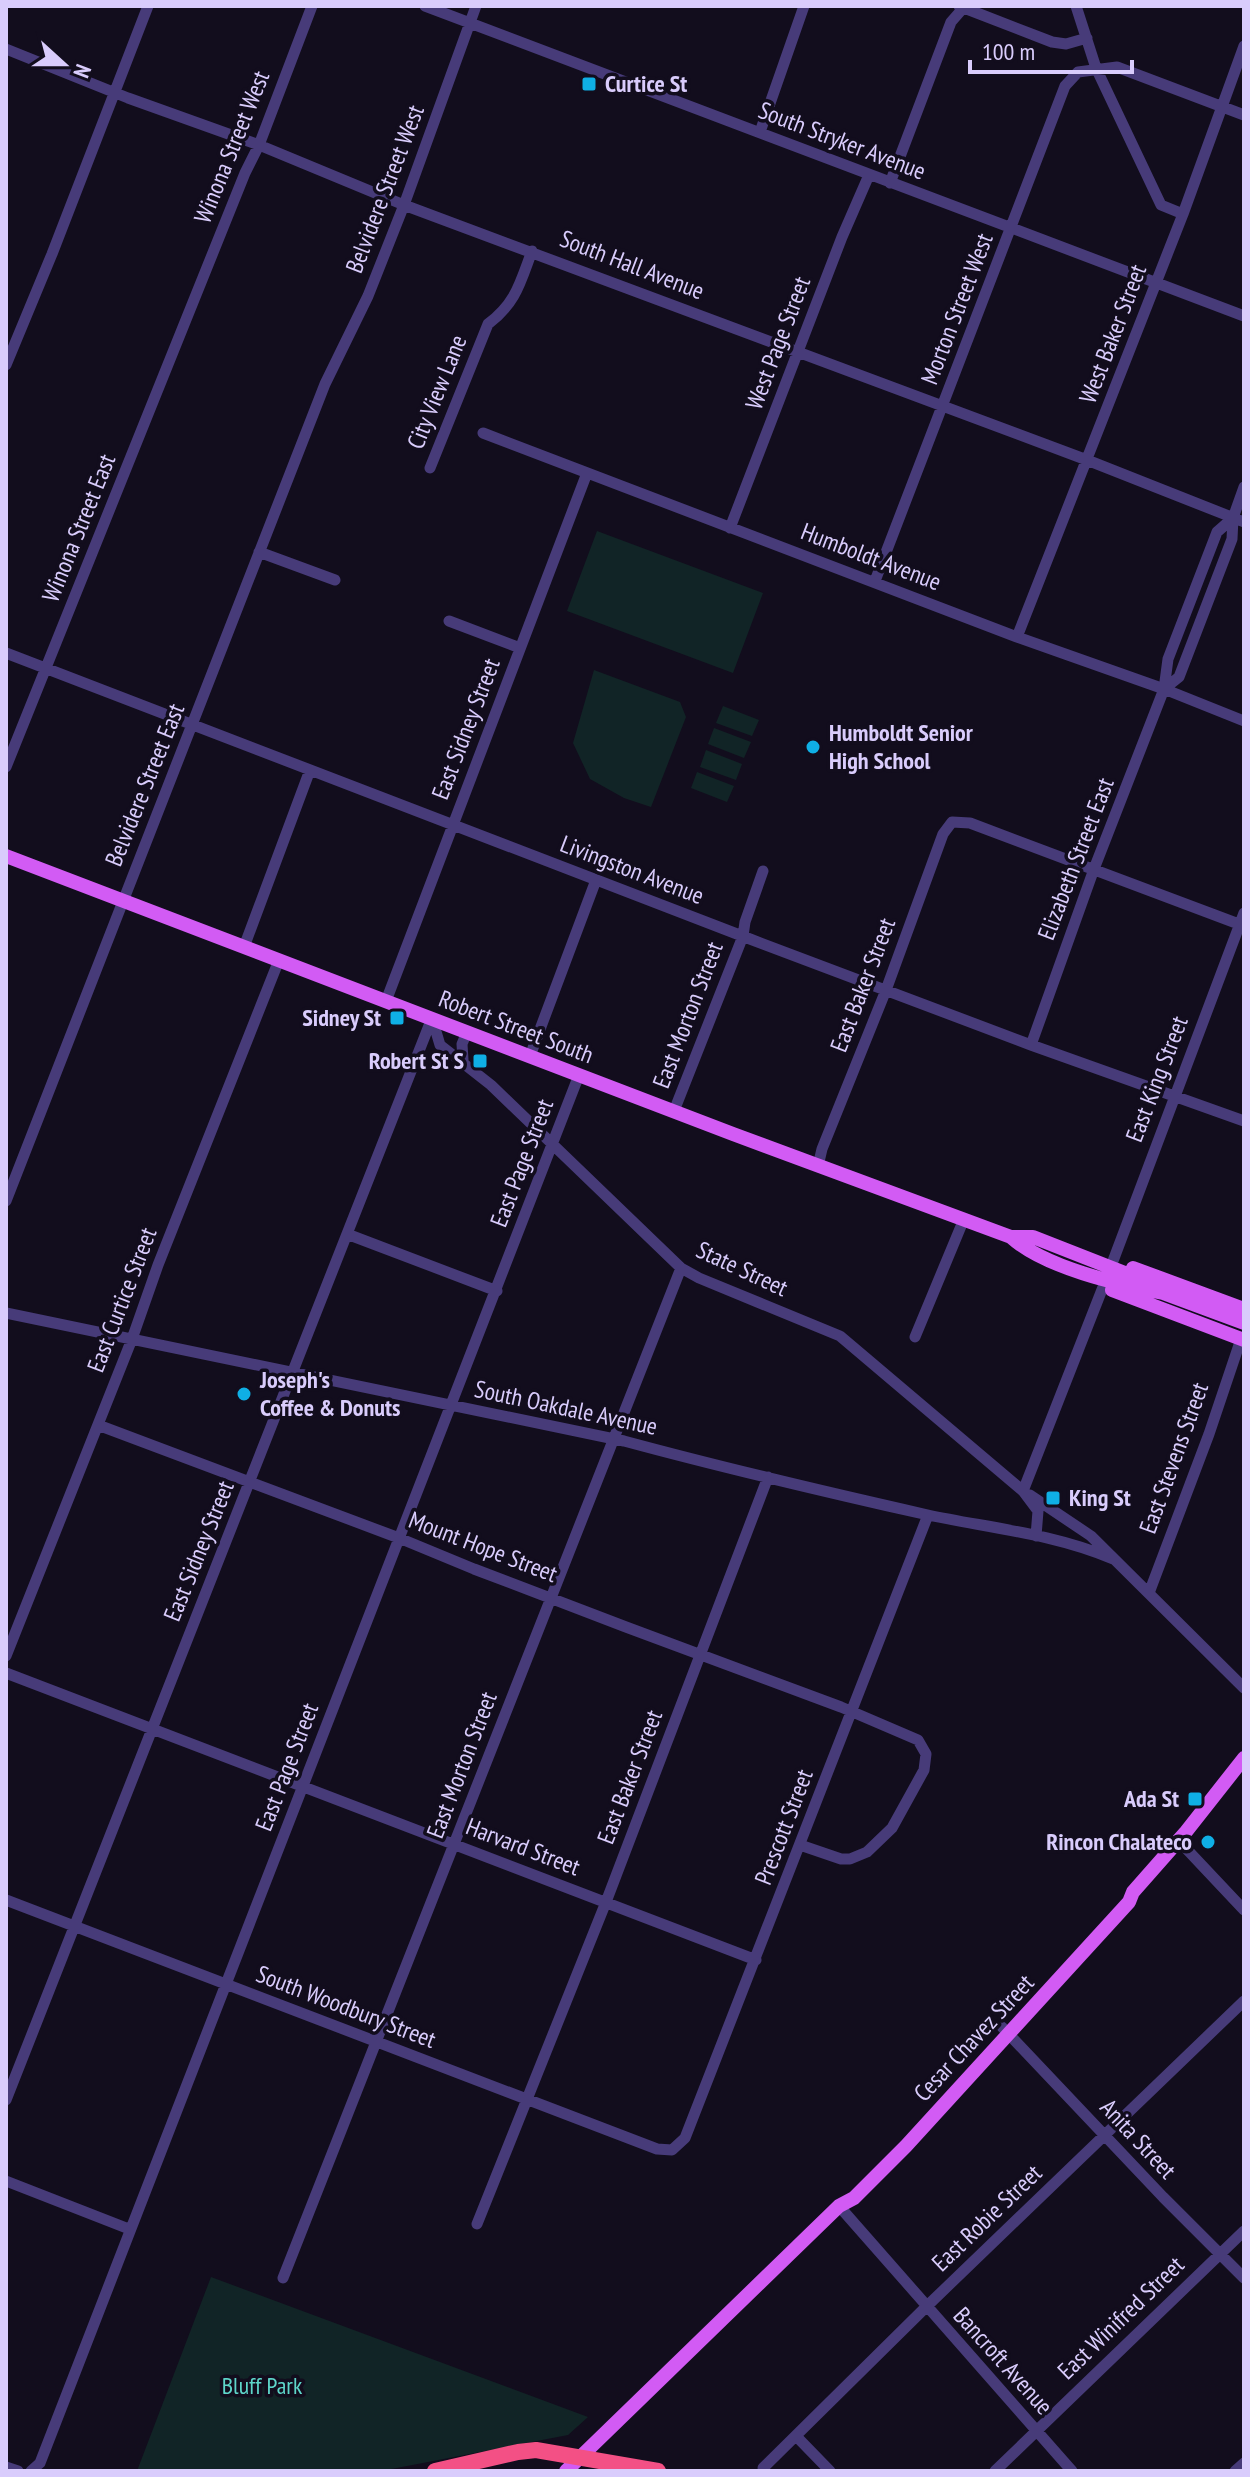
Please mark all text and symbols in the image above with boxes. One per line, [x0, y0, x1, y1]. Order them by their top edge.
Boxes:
north arrow [24, 24, 104, 104]
scale bar [970, 24, 1132, 74]
text: 100 m [982, 36, 1035, 67]
text: N [67, 61, 98, 82]
street label: Winona Street West [187, 66, 276, 228]
place label: Curtice St [605, 68, 687, 99]
marker: Curtice St [580, 75, 598, 93]
street label: South Stryker Avenue [754, 94, 930, 187]
street label: Belvidere Street West [338, 100, 431, 277]
street label: South Hall Avenue [556, 223, 709, 306]
street label: Morton Street West [913, 228, 1000, 389]
street label: West Baker Street [1072, 260, 1153, 408]
street label: West Page Street [738, 272, 817, 414]
street label: City View Lane [400, 330, 473, 453]
street label: Winona Street East [35, 449, 122, 606]
street label: Humboldt Avenue [797, 516, 946, 597]
street label: East Sidney Street [424, 653, 507, 804]
street label: Belvidere Street East [98, 699, 191, 871]
place label: Humboldt Senior High School [829, 717, 974, 776]
marker: Humboldt Senior High School [804, 738, 822, 756]
street label: Elizabeth Street East [1030, 773, 1121, 944]
street label: Livingston Avenue [556, 828, 708, 911]
street label: East Baker Street [823, 913, 902, 1056]
street label: East Morton Street [645, 937, 730, 1093]
street label: Robert Street South [434, 983, 598, 1070]
place label: Sidney St [302, 1002, 381, 1033]
marker: Sidney St [388, 1009, 406, 1027]
street label: East King Street [1118, 1011, 1195, 1146]
place label: Robert St S [369, 1045, 464, 1076]
marker: Robert St S [471, 1052, 489, 1070]
street label: East Page Street [483, 1094, 560, 1231]
street label: East Curtice Street [80, 1223, 163, 1377]
street label: State Street [691, 1234, 793, 1303]
place label: Joseph's Coffee & Donuts [259, 1364, 400, 1423]
street label: South Oakdale Avenue [472, 1373, 660, 1442]
street label: East Stevens Street [1132, 1378, 1215, 1538]
marker: Joseph's Coffee & Donuts [235, 1385, 253, 1403]
street label: East Sidney Street [156, 1476, 241, 1626]
place label: King St [1069, 1482, 1131, 1513]
marker: King St [1044, 1489, 1062, 1507]
street label: Mount Hope Street [404, 1504, 562, 1589]
street label: East Morton Street [419, 1687, 504, 1843]
street label: East Page Street [248, 1698, 325, 1835]
street label: East Baker Street [590, 1705, 669, 1848]
street label: Prescott Street [747, 1764, 820, 1889]
place label: Ada St [1123, 1783, 1179, 1814]
marker: Ada St [1186, 1790, 1204, 1808]
street label: Harvard Street [462, 1811, 585, 1883]
place label: Rincon Chalateco [1046, 1826, 1192, 1857]
marker: Rincon Chalateco [1199, 1833, 1217, 1851]
street label: South Woodbury Street [252, 1958, 441, 2055]
street label: Cesar Chavez Street [907, 1967, 1041, 2108]
street label: Anita Street [1094, 2092, 1183, 2185]
street label: East Robie Street [925, 2157, 1048, 2278]
street label: East Winifred Street [1051, 2249, 1191, 2386]
street label: Bancroft Avenue [947, 2300, 1060, 2421]
park label: Bluff Park [222, 2370, 303, 2401]

